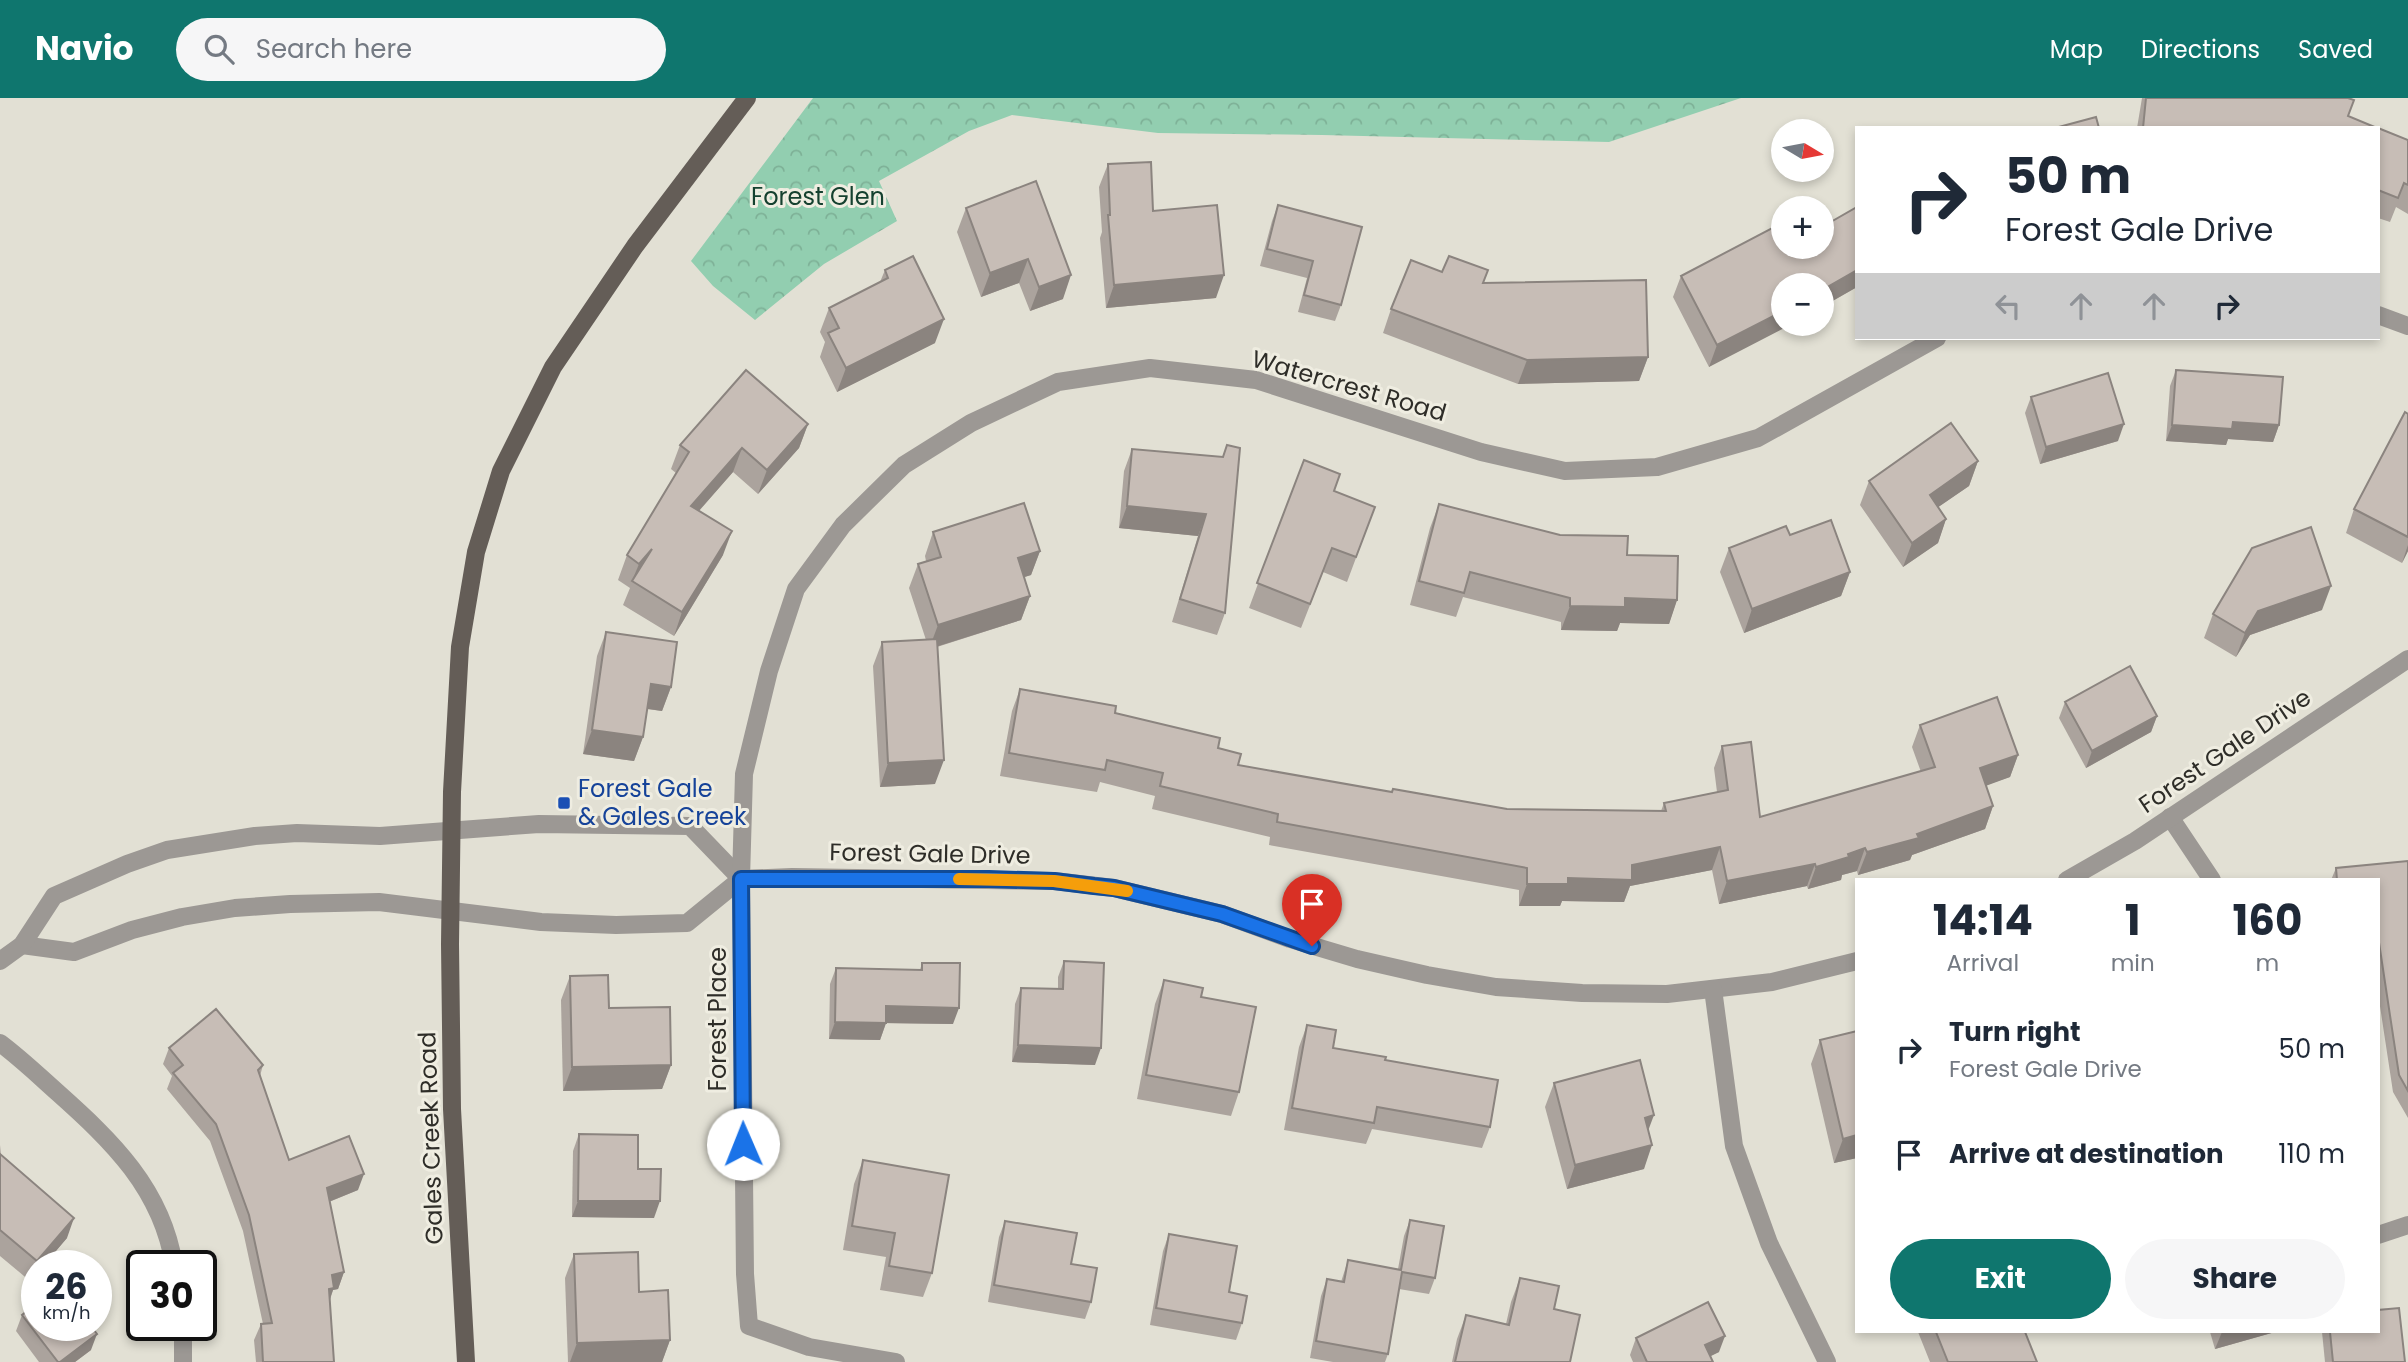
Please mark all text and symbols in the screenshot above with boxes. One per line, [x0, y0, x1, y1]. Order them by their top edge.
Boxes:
search box [176, 18, 666, 81]
text: Navio [35, 25, 134, 72]
icon: search [200, 30, 238, 68]
text: Search here [256, 31, 412, 67]
text: Map [2050, 33, 2103, 66]
text: Directions [2141, 33, 2260, 66]
text: Saved [2298, 33, 2373, 66]
north arrow [1771, 119, 1834, 182]
map controls [1771, 119, 1834, 336]
text: 50 m [2005, 142, 2131, 210]
icon: right [1890, 154, 1981, 245]
park label: Forest Glen [751, 180, 885, 213]
button: + [1771, 196, 1834, 259]
text: Forest Gale Drive [2005, 207, 2273, 252]
button: − [1771, 273, 1834, 336]
icon: left [1989, 287, 2027, 325]
icon: ahead [2062, 287, 2100, 325]
icon: ahead [2135, 287, 2173, 325]
icon: right [2208, 287, 2246, 325]
street label: Watercrest Road [1248, 342, 1450, 429]
street label: Forest Gale Drive [2132, 681, 2317, 821]
place label: Forest Gale & Gales Creek [578, 772, 747, 833]
marker: Forest Gale & Gales Creek [556, 795, 572, 811]
street label: Forest Gale Drive [829, 835, 1031, 872]
pin [1282, 874, 1342, 946]
icon: arrive [1293, 885, 1331, 923]
text: 14:14 [1933, 891, 2033, 950]
text: 1 [2125, 891, 2141, 950]
text: 160 [2232, 891, 2302, 950]
street label: Forest Place [701, 947, 734, 1091]
text: Arrival [1947, 947, 2019, 979]
text: min [2111, 947, 2155, 979]
text: m [2256, 947, 2279, 979]
text: Turn right [1949, 1014, 2081, 1050]
street label: Gales Creek Road [410, 1031, 451, 1245]
icon: right [1890, 1031, 1928, 1069]
text: 50 m [2279, 1031, 2345, 1067]
text: Forest Gale Drive [1949, 1053, 2142, 1085]
position arrow [706, 1107, 780, 1181]
icon: arrive [1890, 1136, 1928, 1174]
text: Arrive at destination [1949, 1136, 2224, 1172]
text: 110 m [2278, 1136, 2345, 1172]
button: Exit [1890, 1239, 2111, 1319]
button: Share [2125, 1239, 2345, 1319]
speed limit sign: 30 [126, 1250, 217, 1341]
text: 26 [45, 1262, 88, 1311]
text: km/h [43, 1300, 90, 1325]

